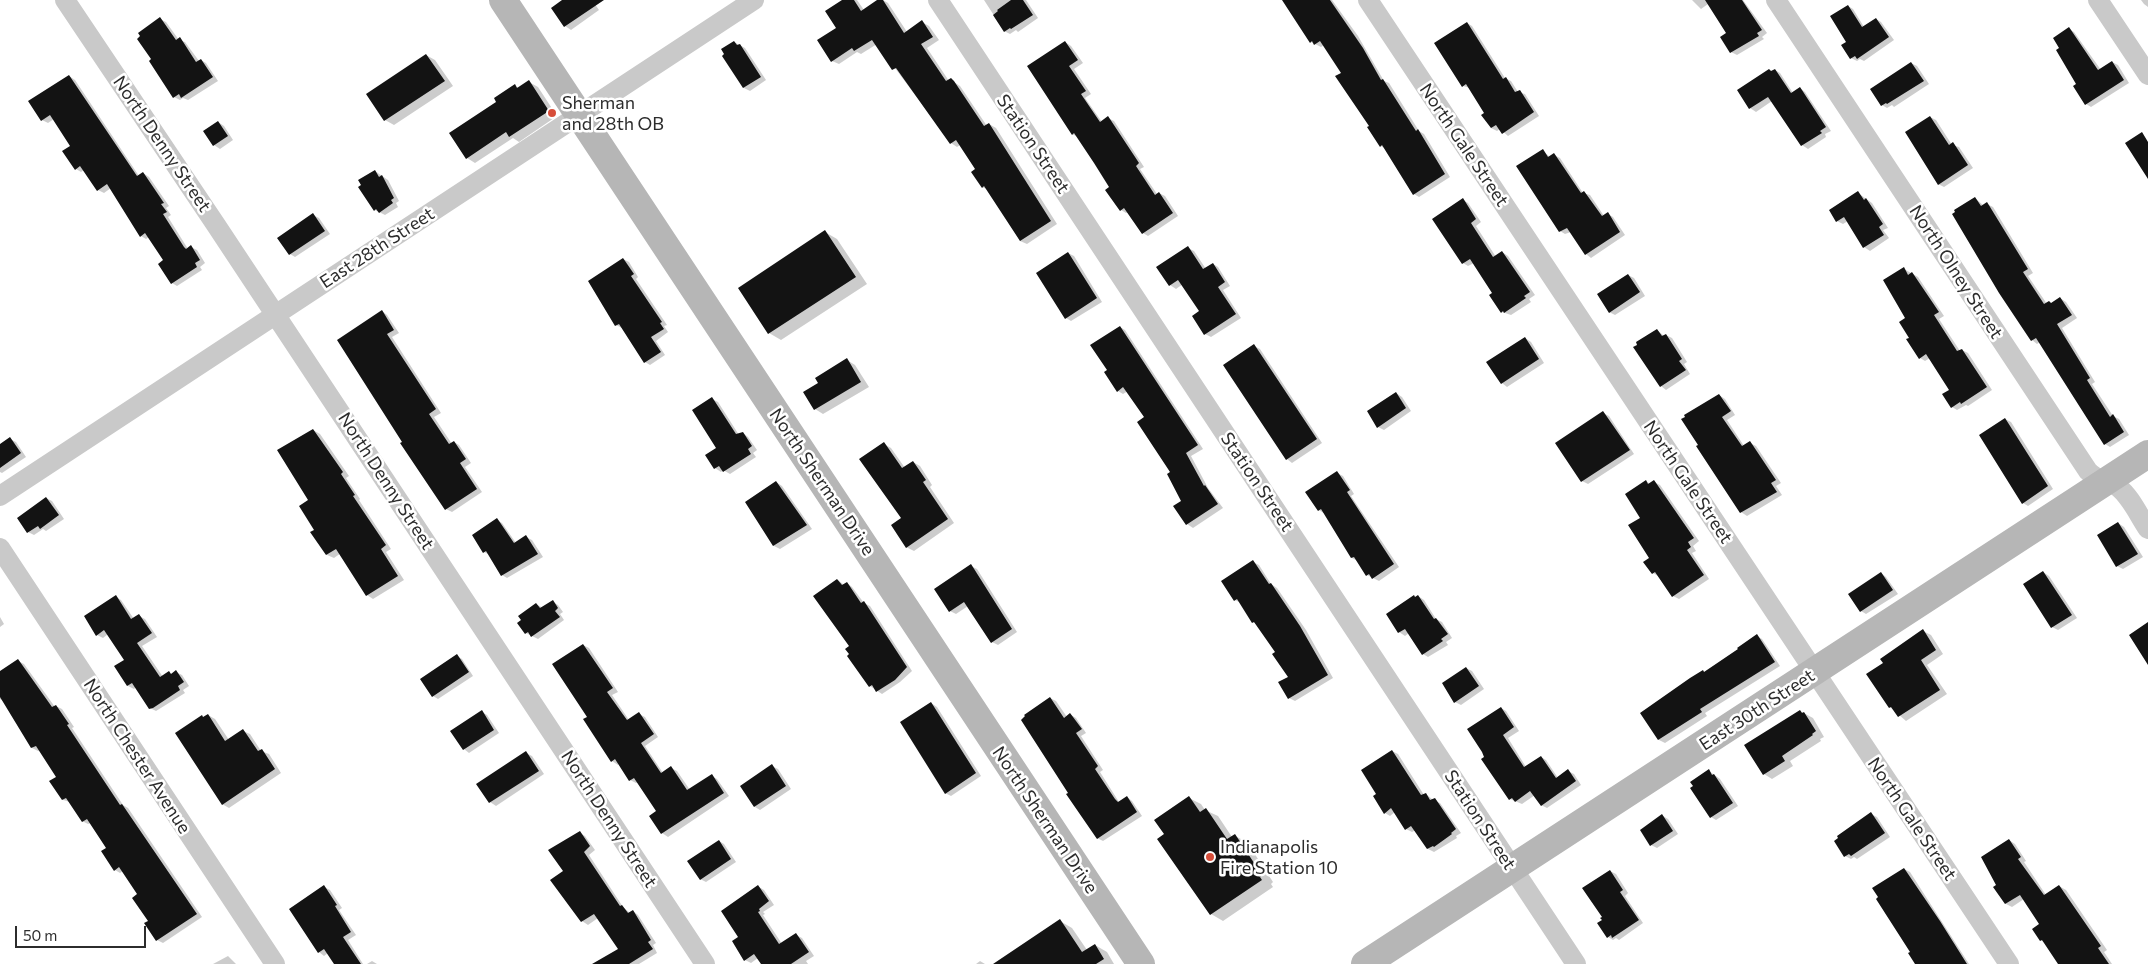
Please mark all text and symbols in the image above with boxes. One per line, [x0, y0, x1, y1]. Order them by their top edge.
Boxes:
street label: North Denny Street [108, 72, 216, 216]
street label: North Gale Street [1415, 79, 1513, 211]
street label: Station Street [992, 90, 1074, 198]
place label: Sherman and 28th OB [562, 92, 664, 134]
marker: Sherman and 28th OB [546, 107, 558, 119]
street label: North Olney Street [1905, 201, 2007, 343]
street label: East 28th Street [316, 203, 438, 293]
street label: North Sherman Drive [765, 404, 879, 560]
street label: North Denny Street [334, 408, 438, 554]
street label: North Gale Street [1639, 416, 1737, 548]
street label: Station Street [1216, 428, 1298, 536]
street label: East 30th Street [1695, 665, 1819, 755]
street label: North Chester Avenue [79, 675, 195, 837]
street label: North Sherman Drive [988, 742, 1102, 898]
street label: North Denny Street [557, 746, 661, 892]
street label: North Gale Street [1863, 753, 1961, 885]
street label: Station Street [1440, 766, 1520, 874]
place label: Indianapolis Fire Station 10 [1220, 836, 1338, 879]
marker: Indianapolis Fire Station 10 [1204, 851, 1216, 863]
scale bar [18, 916, 149, 948]
text: 50 m [23, 926, 57, 944]

